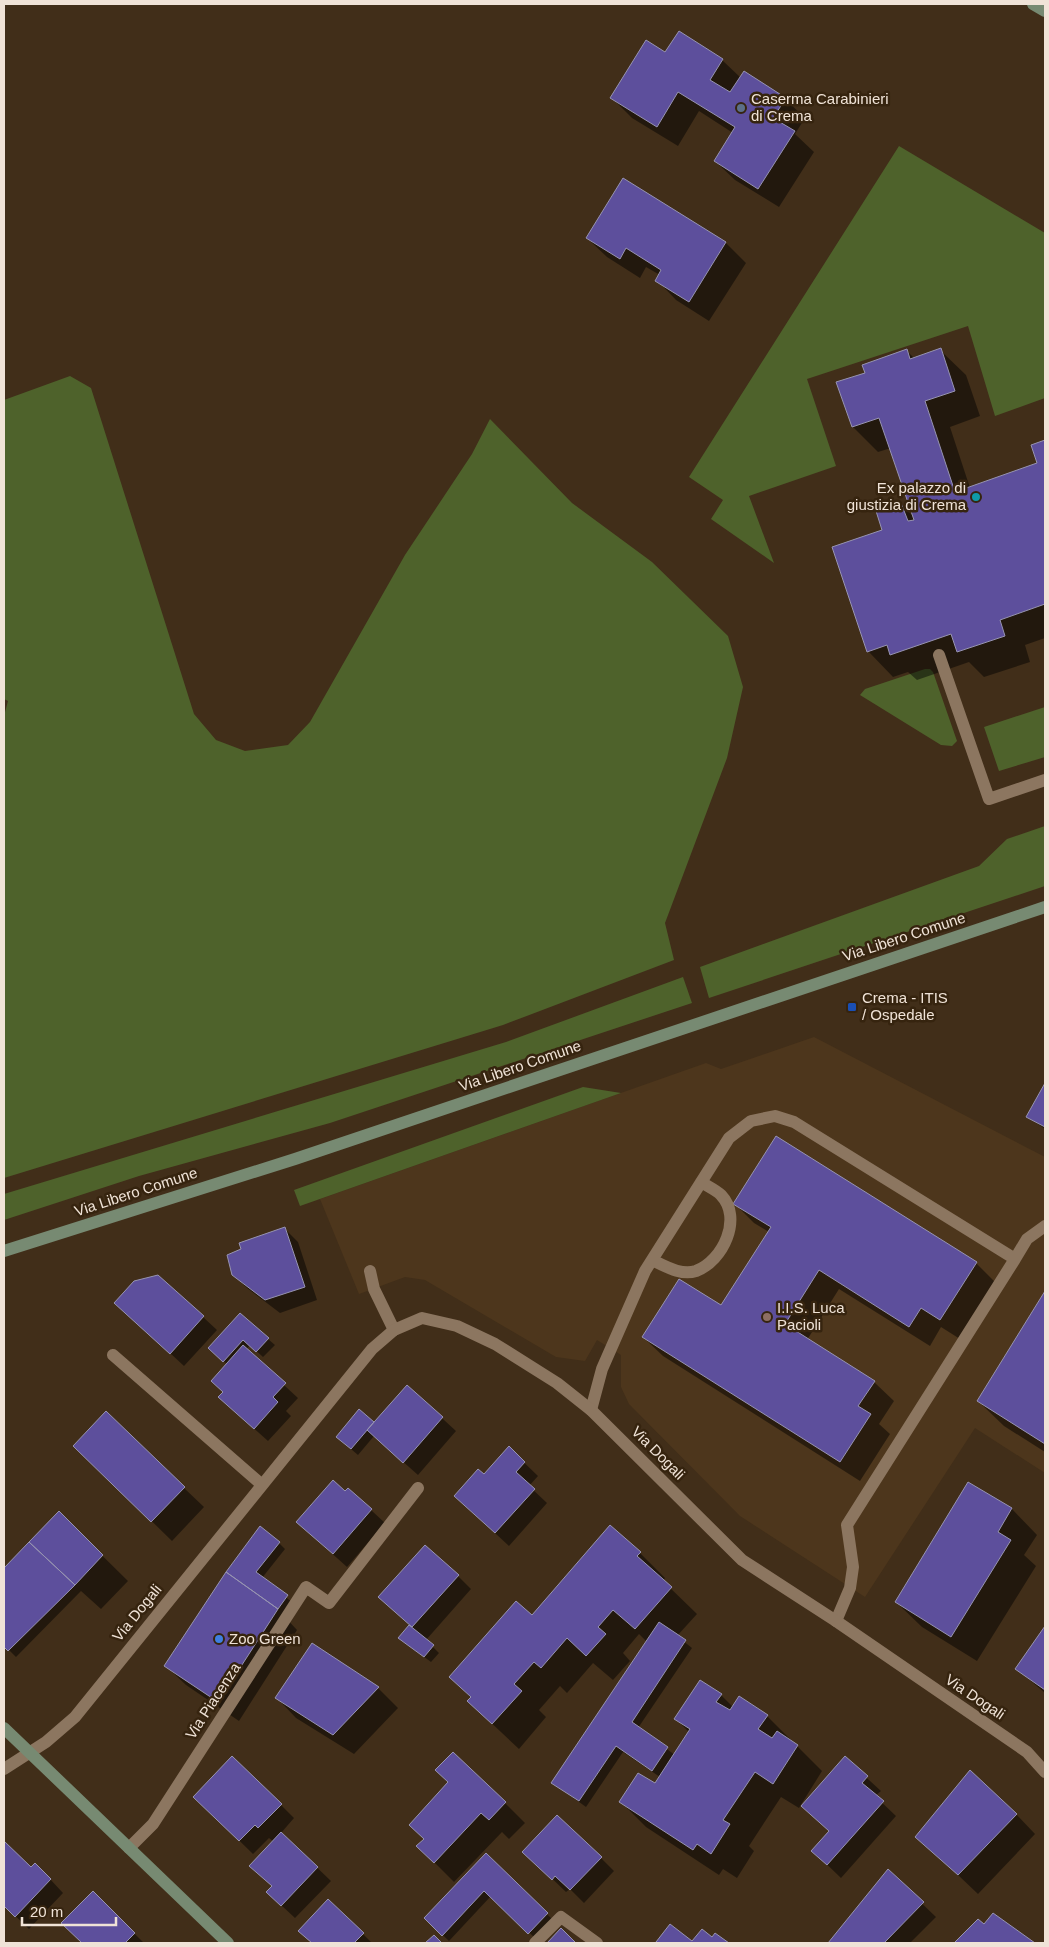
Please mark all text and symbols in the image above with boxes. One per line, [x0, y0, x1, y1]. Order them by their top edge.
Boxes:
place label: Caserma Carabinieri di Crema [751, 90, 889, 124]
marker: Caserma Carabinieri di Crema [735, 102, 747, 114]
place label: Ex palazzo di giustizia di Crema [847, 479, 967, 513]
marker: Ex palazzo di giustizia di Crema [970, 491, 982, 503]
street label: Via Libero Comune [840, 909, 967, 964]
place label: Crema - ITIS / Ospedale [862, 989, 948, 1023]
marker: Crema - ITIS / Ospedale [846, 1001, 858, 1013]
street label: Via Libero Comune [456, 1037, 583, 1094]
street label: Via Libero Comune [72, 1164, 199, 1219]
place label: I.I.S. Luca Pacioli [777, 1299, 845, 1333]
marker: I.I.S. Luca Pacioli [761, 1311, 773, 1323]
street label: Via Dogali [628, 1423, 688, 1483]
street label: Via Dogali [109, 1581, 165, 1645]
place label: Zoo Green [229, 1630, 301, 1647]
marker: Zoo Green [213, 1633, 225, 1645]
street label: Via Piacenza [182, 1659, 244, 1742]
street label: Via Dogali [942, 1670, 1008, 1723]
scale bar [22, 1894, 116, 1926]
text: 20 m [30, 1903, 63, 1920]

